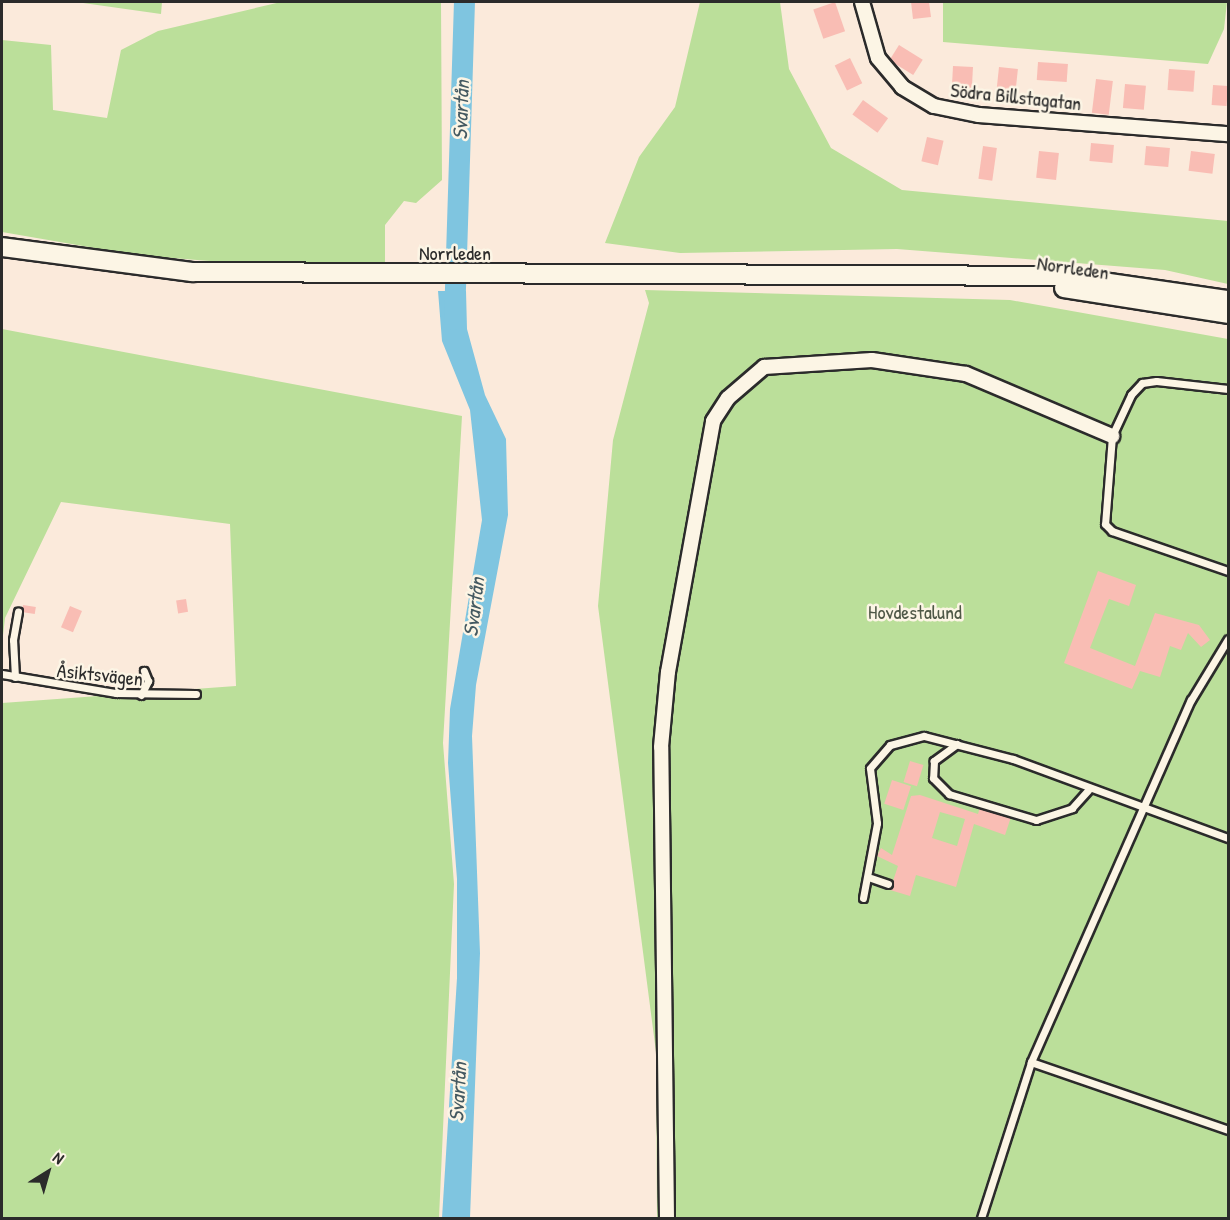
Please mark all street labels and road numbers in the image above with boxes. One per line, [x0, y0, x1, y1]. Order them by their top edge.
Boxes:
street label: Södra Billstagatan [949, 77, 1083, 115]
street label: Norrleden [419, 240, 491, 264]
street label: Norrleden [1036, 250, 1110, 284]
street label: Åsiktsvägen [56, 658, 144, 690]

